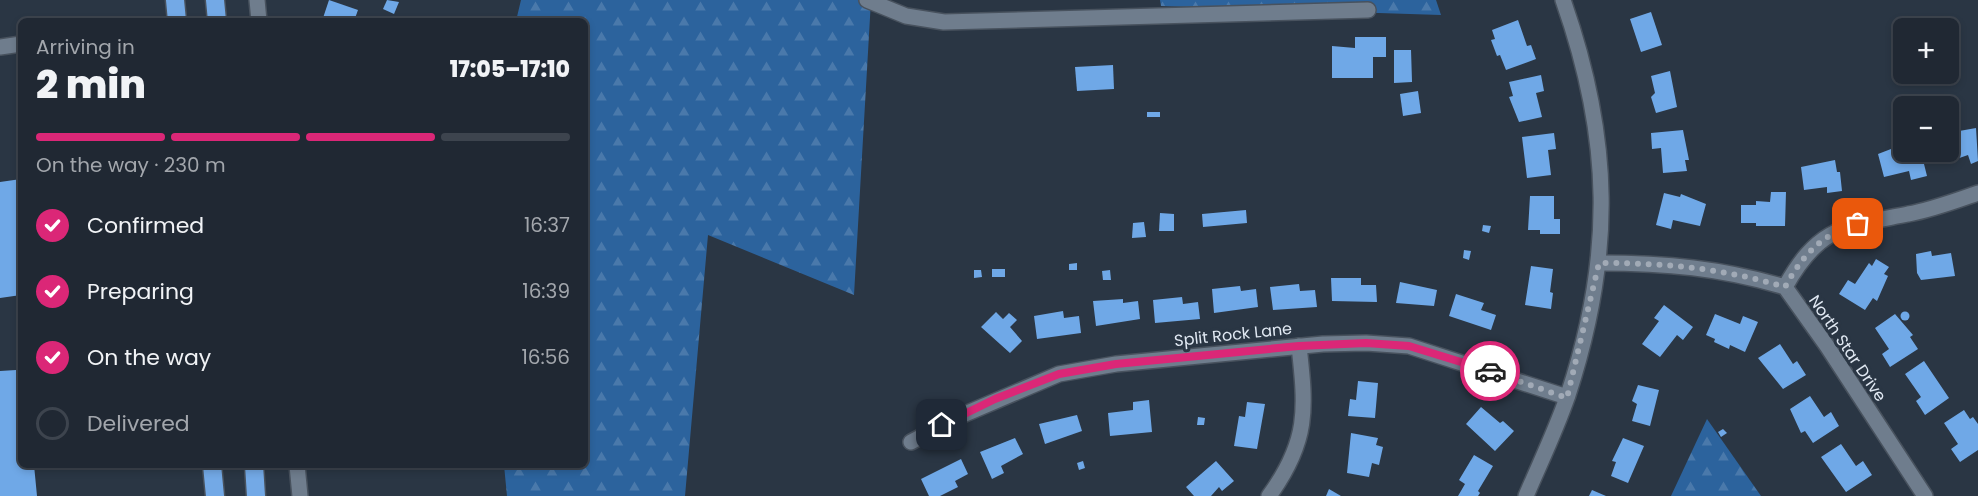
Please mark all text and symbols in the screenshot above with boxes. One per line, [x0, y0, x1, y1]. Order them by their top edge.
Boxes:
map controls [1893, 18, 1959, 162]
button: + [1893, 18, 1959, 84]
text: Arriving in [36, 33, 135, 61]
text: 17:05–17:10 [450, 54, 570, 85]
text: 2 min [36, 57, 146, 112]
button: − [1893, 96, 1959, 162]
text: On the way · 230 m [36, 151, 226, 179]
pin [1832, 198, 1883, 249]
icon: bag [1841, 207, 1874, 240]
icon: check [36, 209, 69, 242]
text: Confirmed [87, 210, 204, 241]
text: 16:37 [524, 211, 570, 239]
icon: check [36, 275, 69, 308]
text: Preparing [87, 276, 194, 307]
text: 16:39 [522, 277, 570, 305]
street label: North Star Drive [1803, 290, 1892, 406]
street label: Split Rock Lane [1173, 317, 1293, 352]
icon: check [36, 341, 69, 374]
courier [1460, 341, 1520, 401]
text: On the way [87, 342, 211, 373]
text: 16:56 [521, 343, 570, 371]
icon: car [1474, 355, 1507, 388]
pin [916, 399, 967, 450]
text: Delivered [87, 408, 190, 439]
icon: home [925, 408, 958, 441]

